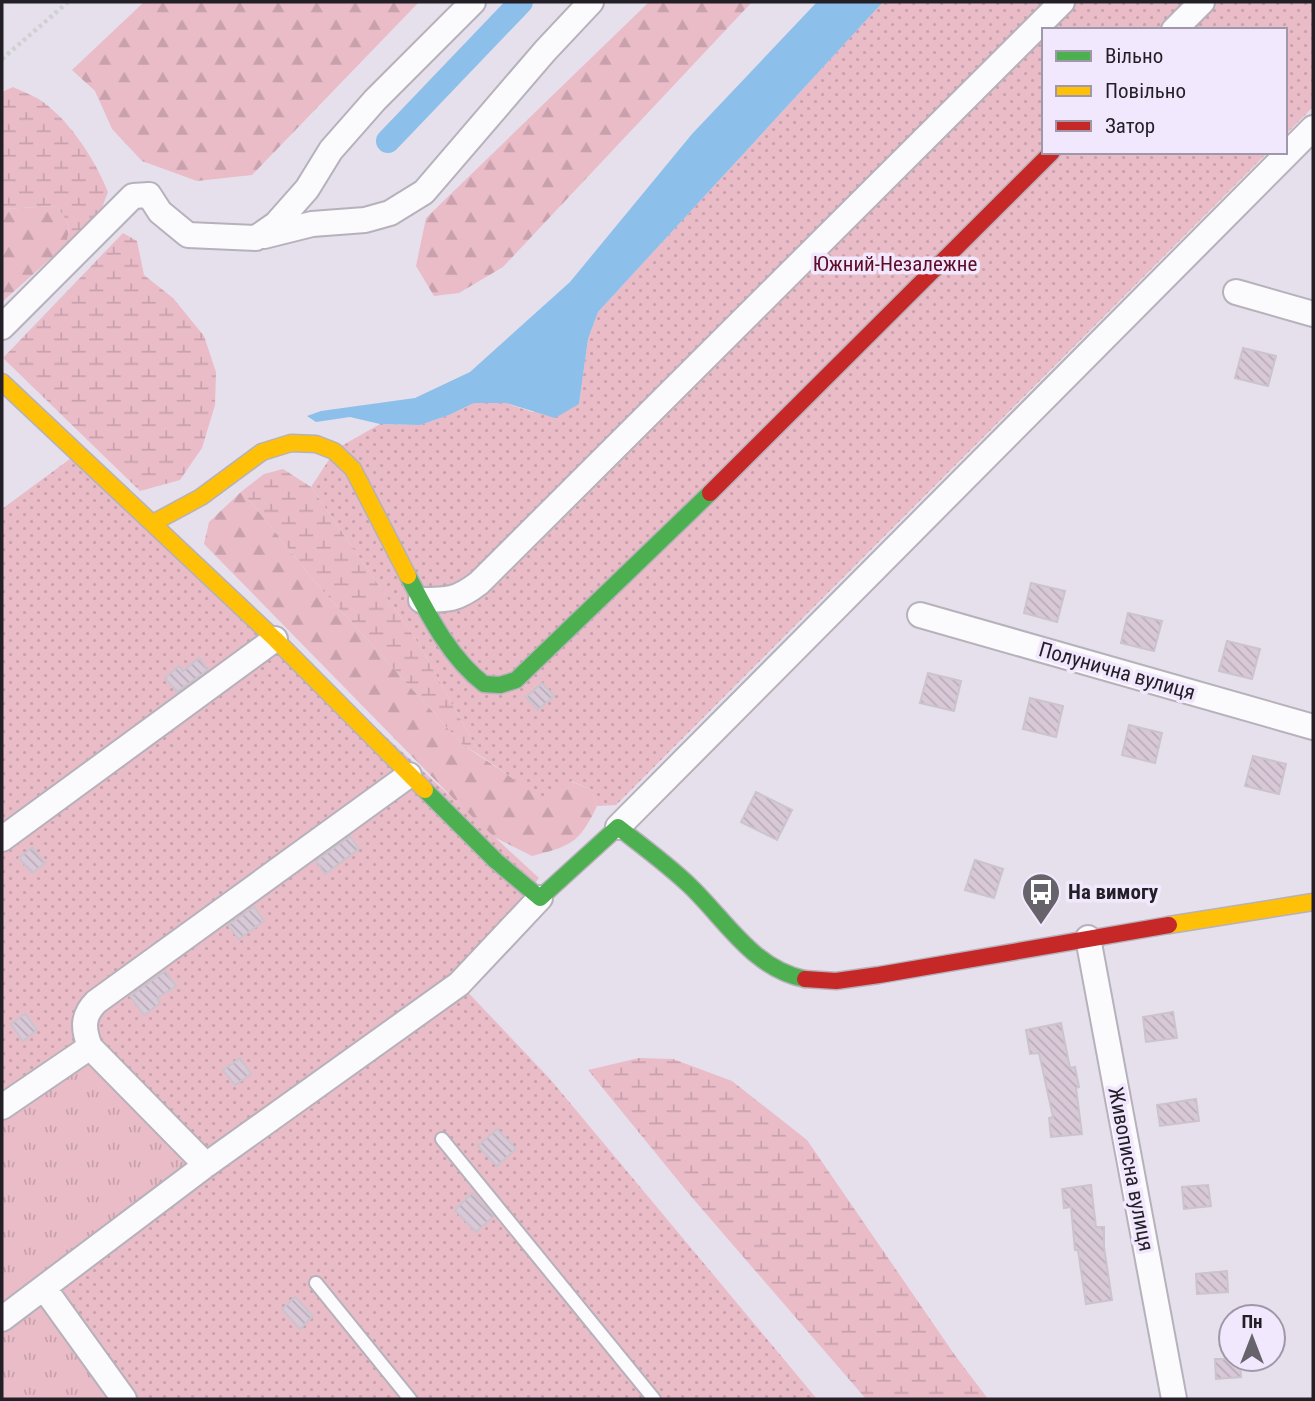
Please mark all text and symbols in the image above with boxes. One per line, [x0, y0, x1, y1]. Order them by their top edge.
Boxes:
legend [1042, 28, 1287, 154]
text: Вільно [1105, 44, 1163, 68]
text: Повільно [1105, 79, 1186, 103]
text: Затор [1105, 114, 1155, 138]
park label: Южний-Незалежне [813, 252, 977, 276]
street label: Полунична вулиця [1036, 637, 1198, 705]
bus stop icon: На вимогу [1020, 871, 1062, 926]
place label: На вимогу [1068, 880, 1159, 904]
street label: Живописна вулиця [1103, 1085, 1159, 1253]
north arrow [1217, 1303, 1287, 1373]
text: Пн [1241, 1310, 1263, 1333]

